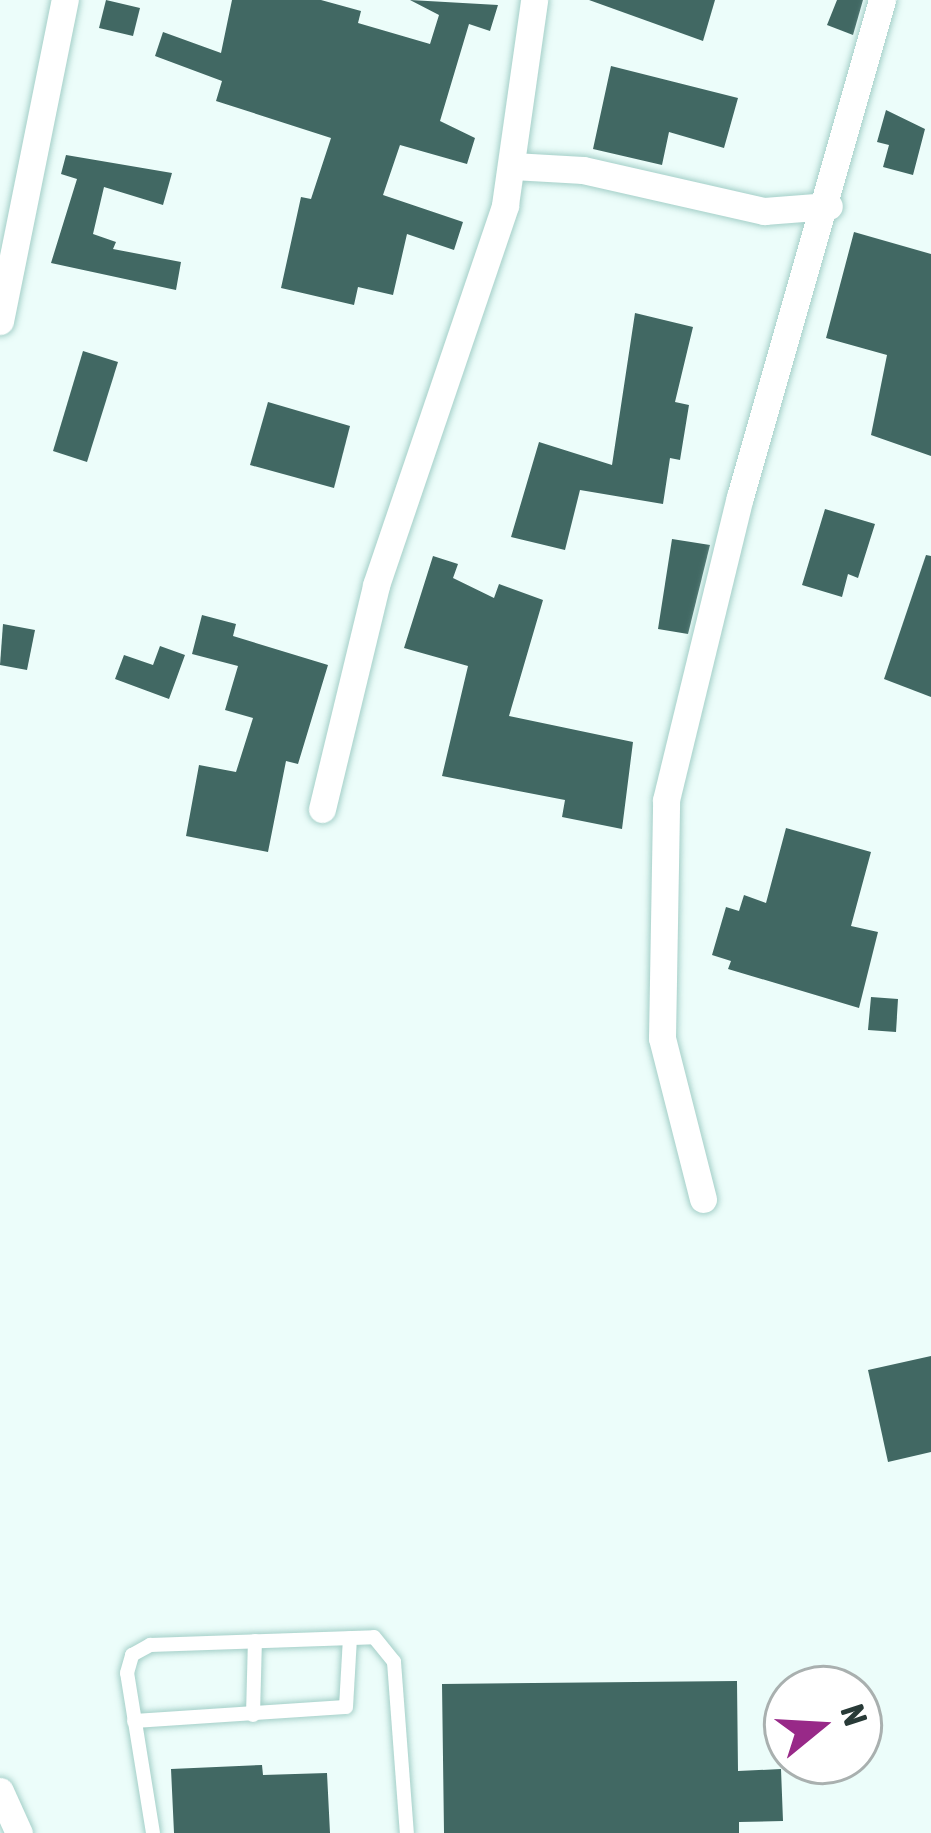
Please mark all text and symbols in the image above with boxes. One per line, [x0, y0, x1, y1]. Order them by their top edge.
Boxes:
north arrow [763, 1665, 883, 1785]
text: N [833, 1700, 875, 1730]

